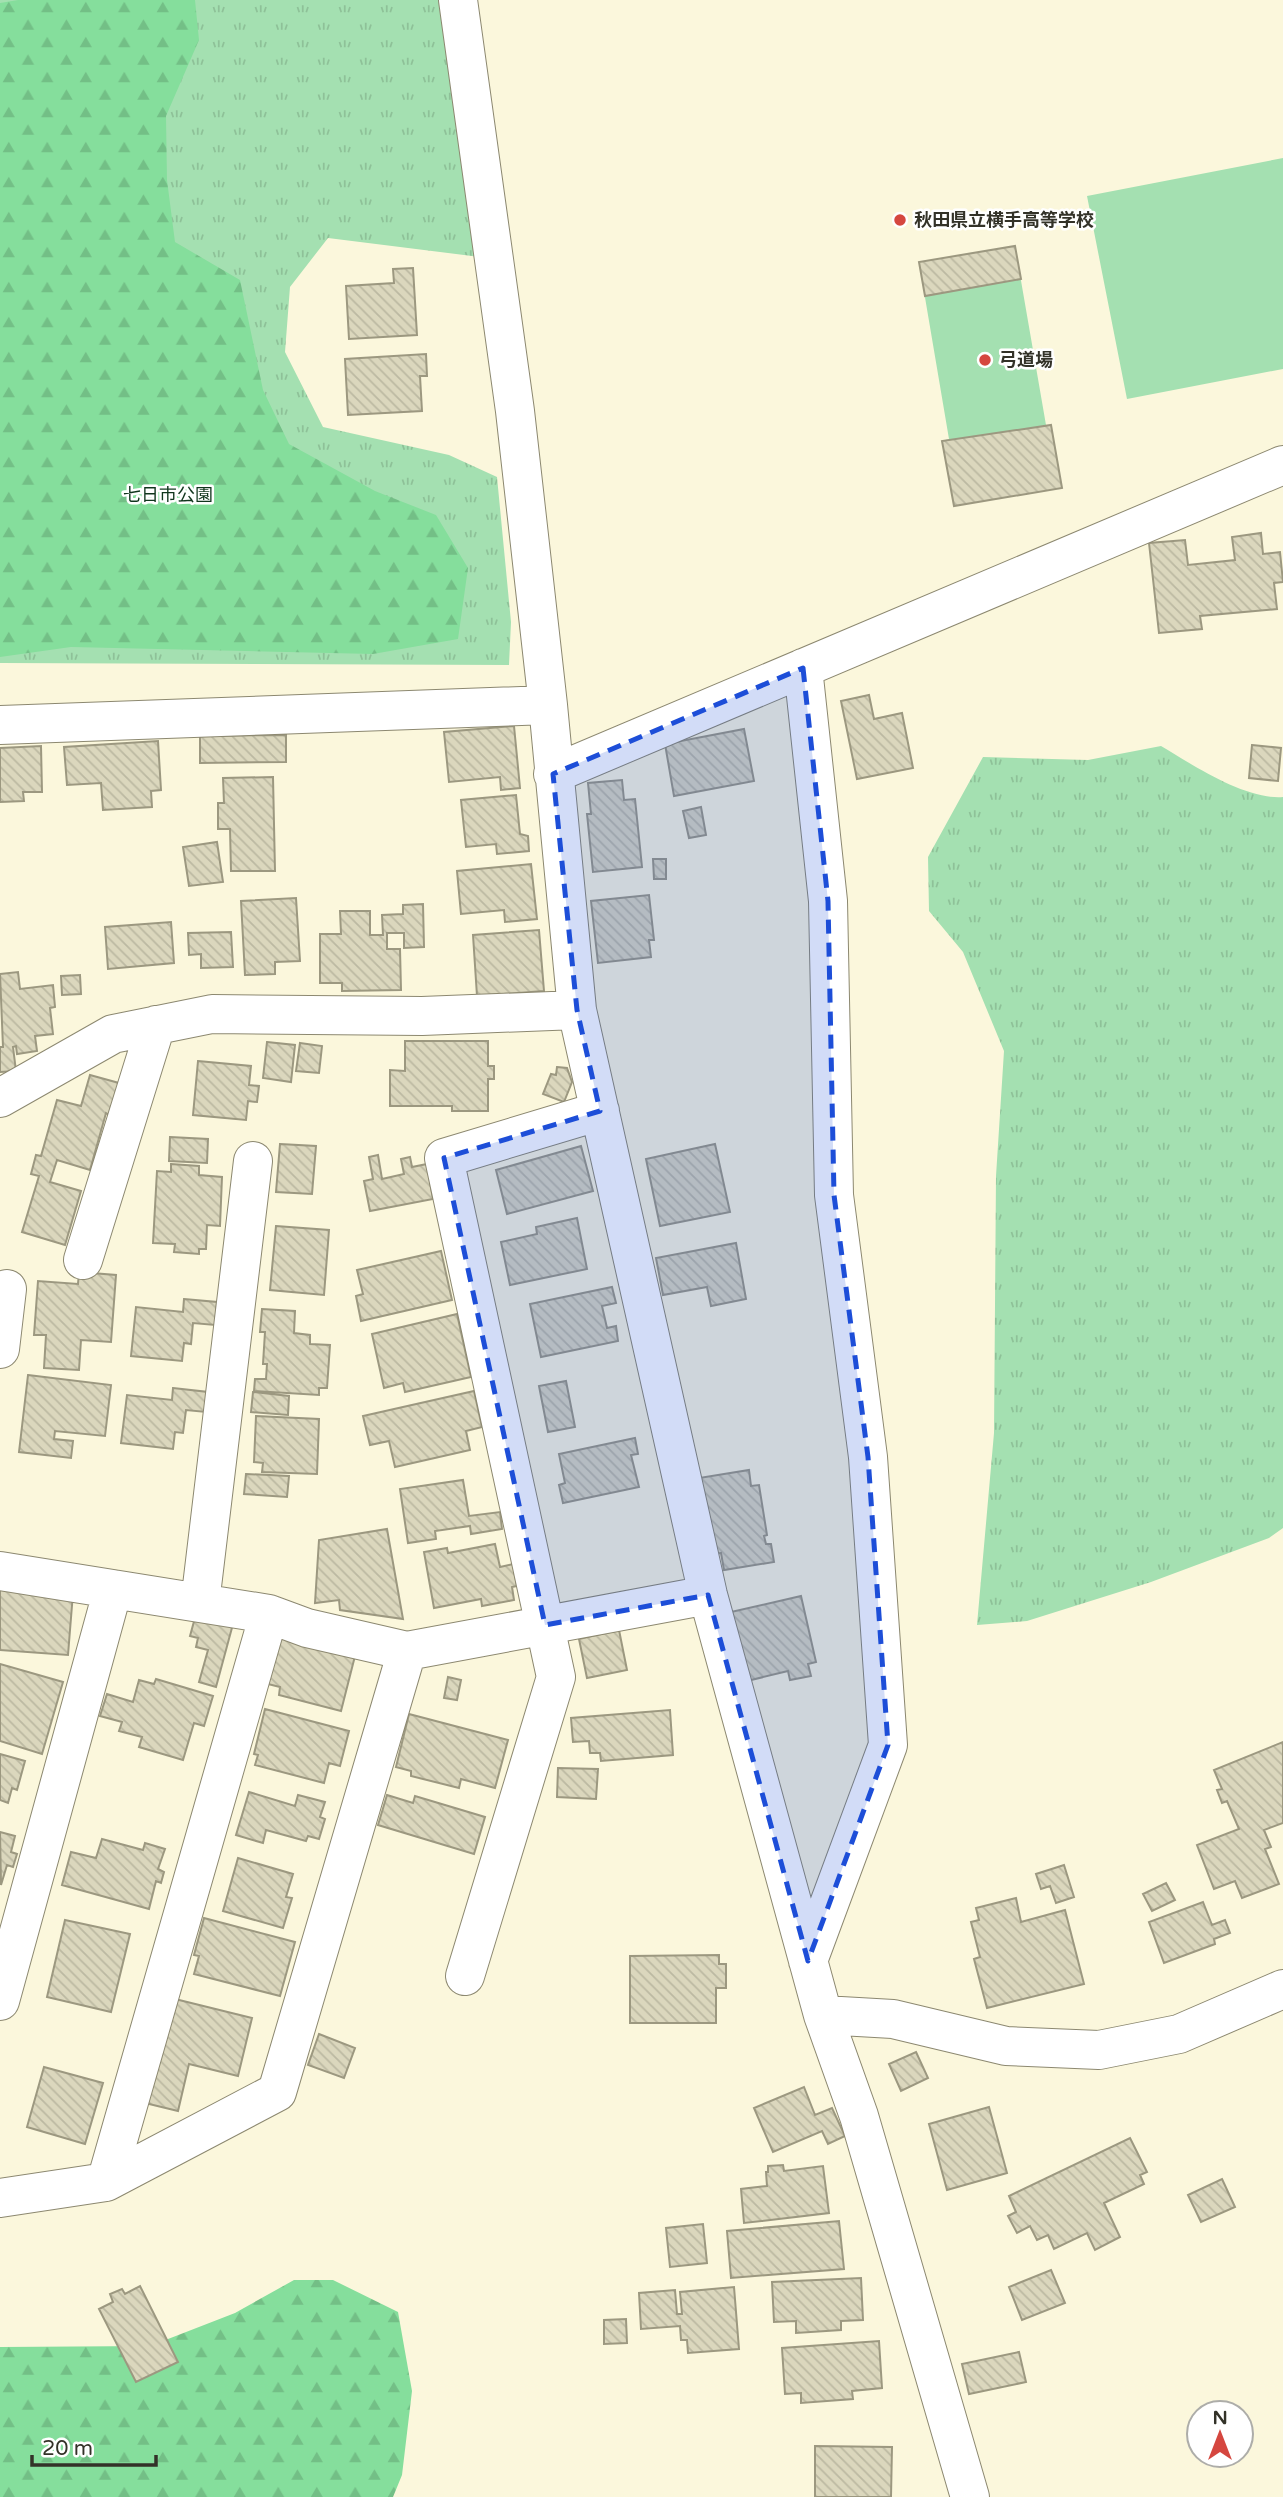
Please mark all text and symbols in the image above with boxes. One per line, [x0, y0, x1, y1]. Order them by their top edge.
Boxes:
place label: 秋田県立横手高等学校 [914, 209, 1094, 231]
marker: 秋田県立横手高等学校 [892, 212, 908, 228]
place label: 弓道場 [999, 349, 1053, 371]
marker: 弓道場 [977, 352, 993, 368]
park label: 七日市公園 [123, 484, 213, 506]
north arrow [1185, 2399, 1255, 2469]
text: N [1212, 2407, 1228, 2429]
scale bar [32, 2424, 156, 2468]
text: 20 m [42, 2436, 93, 2461]

